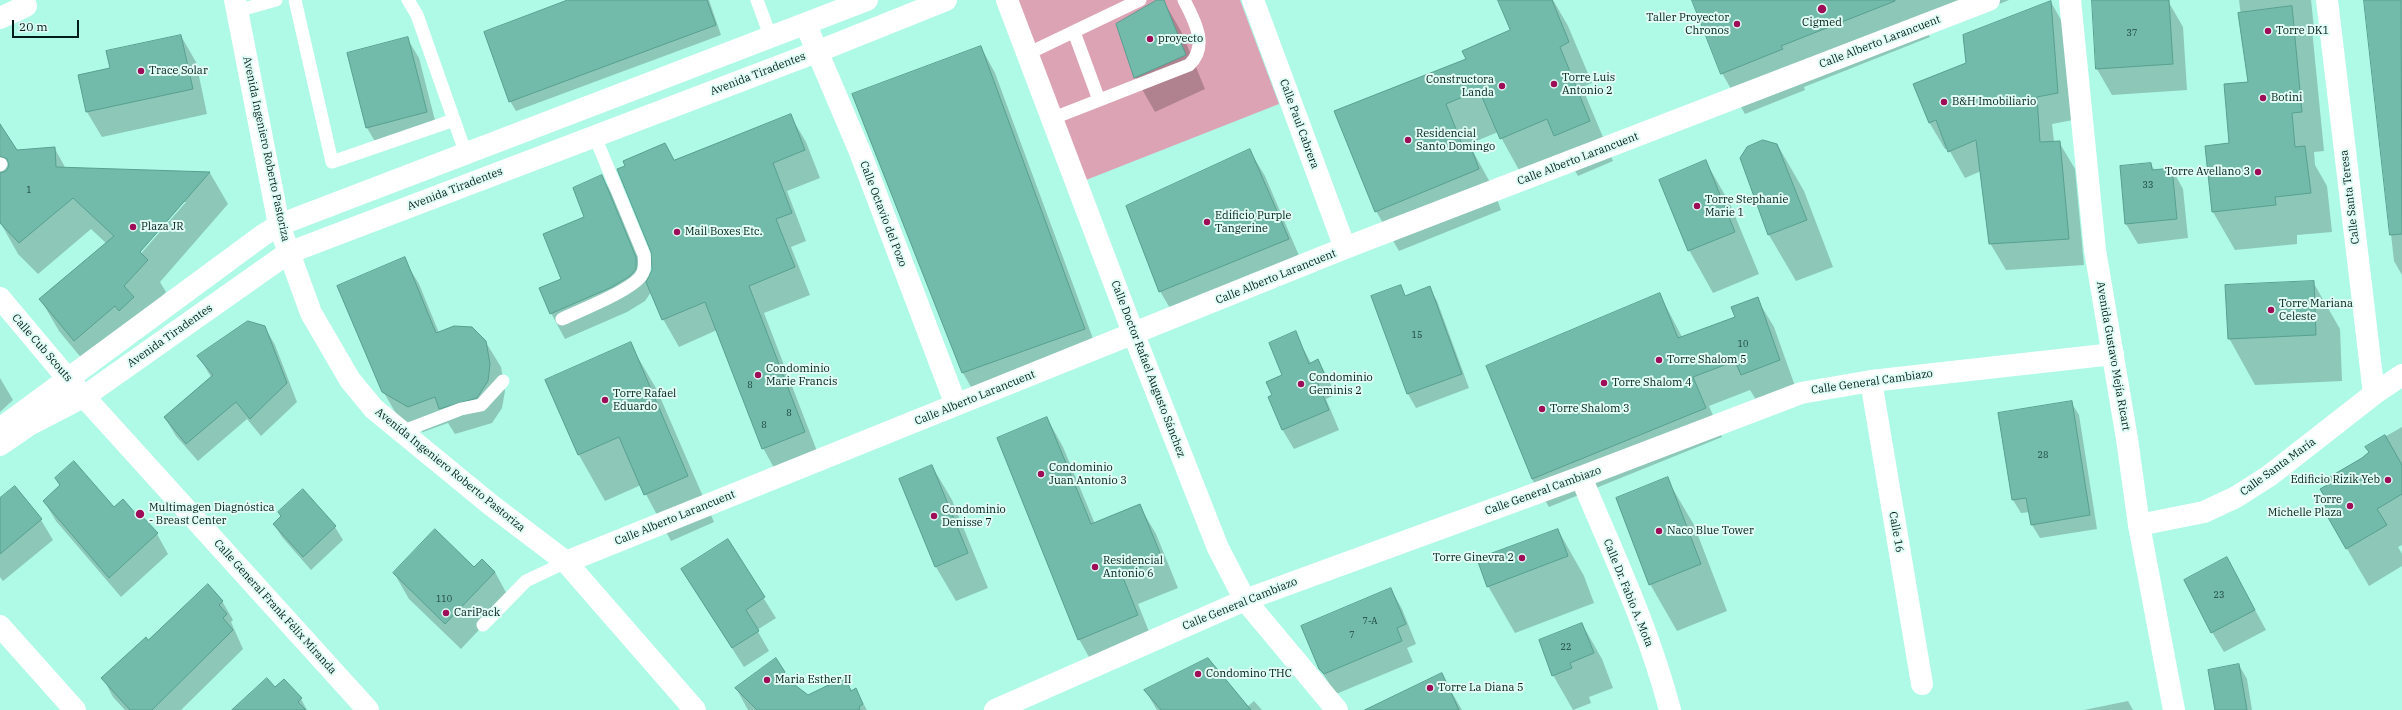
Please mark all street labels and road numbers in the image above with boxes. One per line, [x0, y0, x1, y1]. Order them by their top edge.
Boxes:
street label: Calle Alberto Larancuent [1818, 13, 1942, 71]
street label: Avenida Tiradentes [709, 50, 807, 98]
street label: Avenida Ingeniero Roberto Pastoriza [240, 55, 292, 243]
street label: Calle Paul Cabrera [1277, 77, 1321, 171]
street label: Calle Alberto Larancuent [1516, 130, 1640, 188]
street label: Calle Santa Teresa [2338, 149, 2362, 245]
street label: Calle Octavio del Pozo [857, 159, 909, 269]
street label: Avenida Tiradentes [406, 165, 504, 213]
street label: Calle Alberto Larancuent [1214, 247, 1338, 307]
street label: Calle Doctor Rafael Augusto Sánchez [1108, 279, 1188, 459]
street label: Avenida Gustavo Mejía Ricart [2093, 280, 2133, 432]
street label: Avenida Tiradentes [125, 302, 215, 370]
street label: Calle Cub Scouts [9, 311, 75, 385]
street label: Calle General Cambiazo [1810, 367, 1934, 397]
street label: Calle Alberto Larancuent [913, 368, 1037, 428]
street label: Avenida Ingeniero Roberto Pastoriza [372, 405, 528, 535]
street label: Calle Santa María [2238, 435, 2318, 499]
street label: Calle General Cambiazo [1483, 464, 1603, 518]
street label: Calle Alberto Larancuent [613, 488, 737, 548]
street label: Calle 16 [1886, 511, 1906, 553]
street label: Calle General Frank Félix Miranda [211, 537, 339, 677]
street label: Calle Dr. Fabio A. Mota [1600, 537, 1656, 649]
street label: Calle General Cambiazo [1181, 575, 1299, 633]

